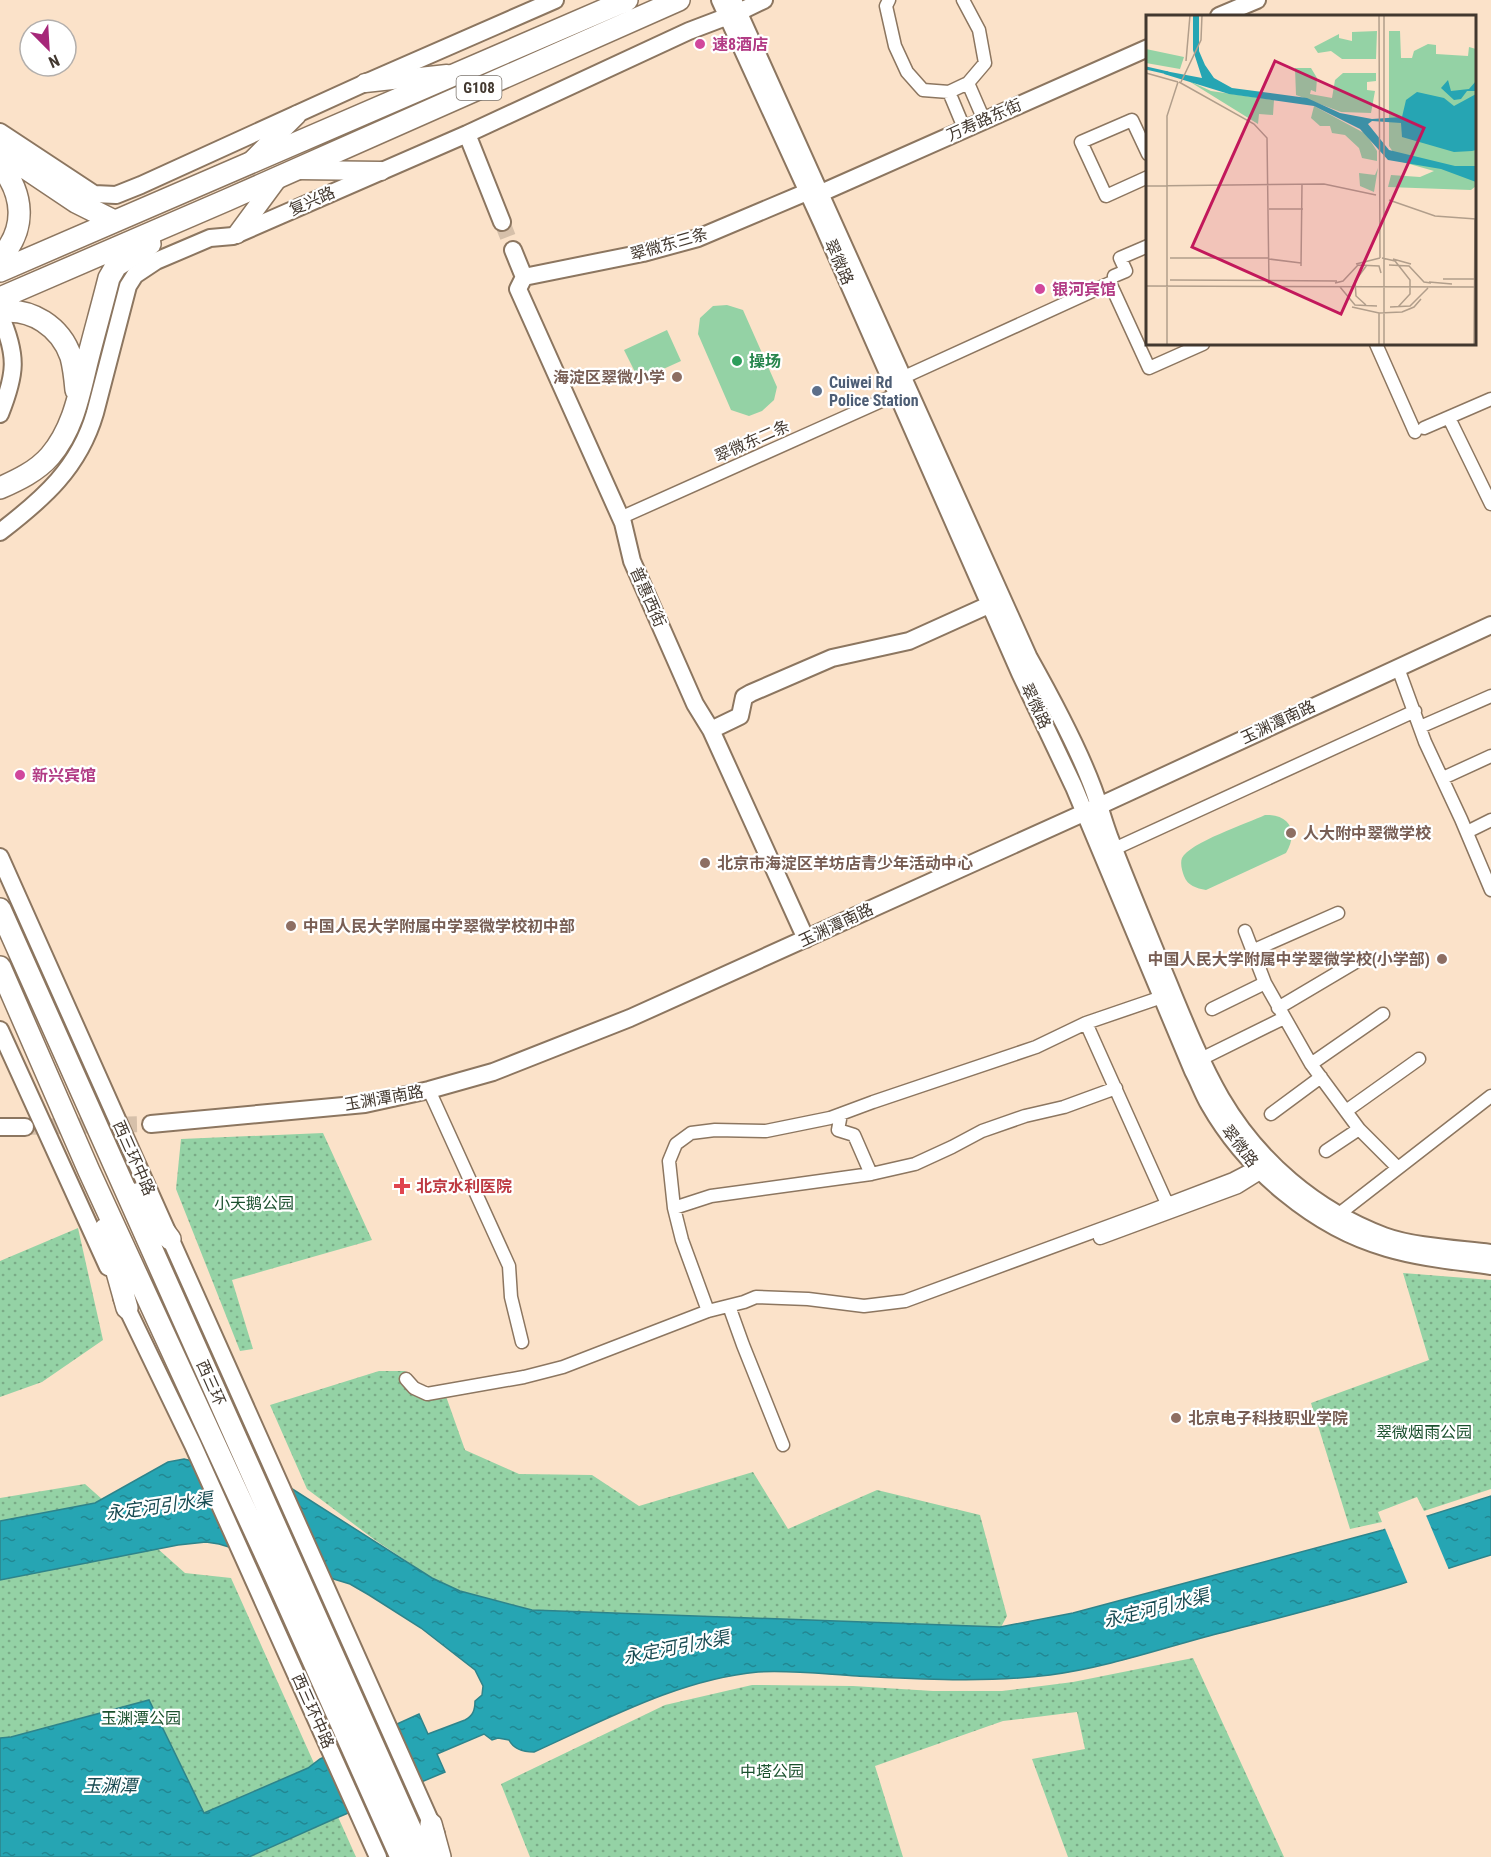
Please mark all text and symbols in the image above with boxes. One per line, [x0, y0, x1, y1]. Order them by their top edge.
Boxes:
inset map [1146, 15, 1476, 345]
north arrow [18, 18, 78, 78]
place label: 速8酒店 [712, 35, 768, 54]
marker: 速8酒店 [693, 37, 707, 51]
text: N [46, 51, 62, 72]
road number: G108 [456, 76, 502, 100]
street label: 万寿路东街 [944, 95, 1024, 145]
street label: 复兴路 [286, 183, 338, 219]
street label: 翠微东三条 [628, 224, 710, 264]
street label: 翠微路 [821, 236, 857, 288]
place label: 银河宾馆 [1052, 280, 1116, 299]
marker: 银河宾馆 [1033, 282, 1047, 296]
place label: 操场 [749, 352, 781, 371]
marker: 操场 [730, 354, 744, 368]
place label: 海淀区翠微小学 [553, 368, 665, 387]
marker: 海淀区翠微小学 [670, 370, 684, 384]
place label: Cuiwei Rd Police Station [829, 373, 919, 410]
marker: Cuiwei Rd Police Station [810, 384, 824, 398]
street label: 翠微东二条 [712, 416, 792, 466]
street label: 普惠西街 [626, 564, 670, 630]
street label: 翠微路 [1017, 680, 1055, 732]
street label: 玉渊潭南路 [1238, 696, 1318, 748]
place label: 新兴宾馆 [32, 766, 96, 785]
marker: 新兴宾馆 [13, 768, 27, 782]
place label: 人大附中翠微学校 [1303, 824, 1432, 843]
marker: 人大附中翠微学校 [1284, 826, 1298, 840]
place label: 北京市海淀区羊坊店青少年活动中心 [717, 854, 973, 873]
marker: 北京市海淀区羊坊店青少年活动中心 [698, 856, 712, 870]
street label: 玉渊潭南路 [796, 899, 876, 951]
place label: 中国人民大学附属中学翠微学校初中部 [303, 917, 575, 936]
marker: 中国人民大学附属中学翠微学校初中部 [284, 919, 298, 933]
place label: 中国人民大学附属中学翠微学校(小学部) [1148, 950, 1430, 969]
marker: 中国人民大学附属中学翠微学校(小学部) [1435, 952, 1449, 966]
street label: 玉渊潭南路 [343, 1082, 425, 1114]
street label: 西三环中路 [109, 1118, 159, 1198]
street label: 翠微路 [1218, 1121, 1262, 1171]
marker: 北京水利医院 [393, 1177, 411, 1195]
place label: 北京水利医院 [416, 1177, 512, 1196]
park label: 小天鹅公园 [214, 1194, 294, 1213]
street label: 西三环 [193, 1357, 229, 1409]
place label: 北京电子科技职业学院 [1188, 1409, 1348, 1428]
marker: 北京电子科技职业学院 [1169, 1411, 1183, 1425]
park label: 翠微烟雨公园 [1376, 1423, 1472, 1442]
water label: 永定河引水渠 [104, 1488, 217, 1524]
water label: 永定河引水渠 [1101, 1584, 1214, 1631]
water label: 永定河引水渠 [621, 1626, 734, 1668]
street label: 西三环中路 [288, 1671, 338, 1751]
park label: 玉渊潭公园 [101, 1709, 181, 1728]
park label: 中塔公园 [740, 1762, 804, 1781]
water label: 玉渊潭 [83, 1775, 140, 1796]

